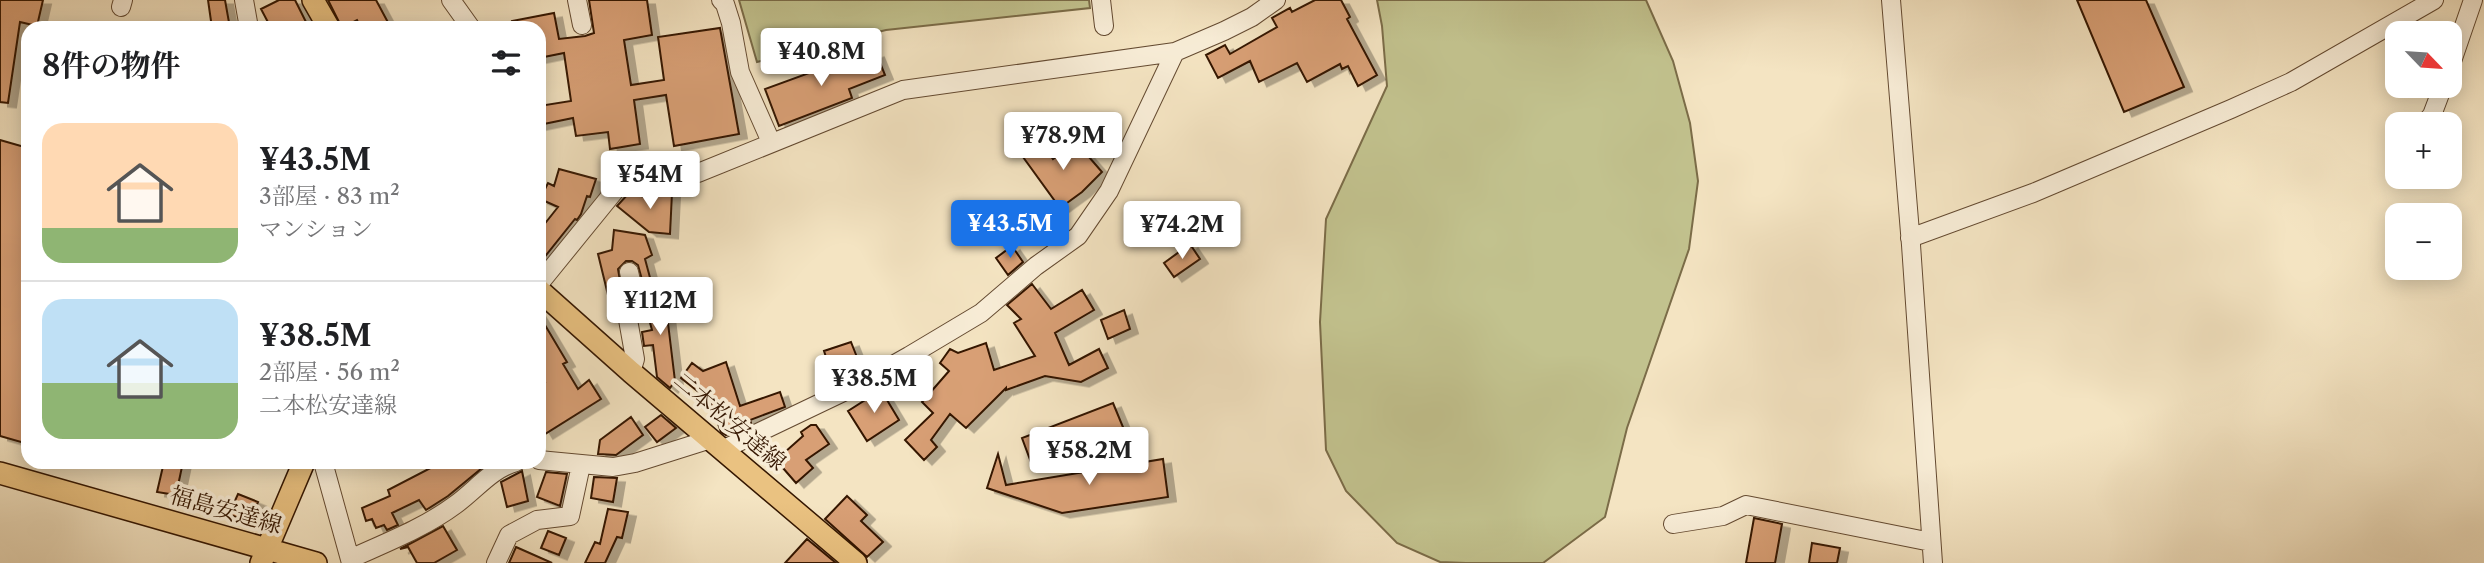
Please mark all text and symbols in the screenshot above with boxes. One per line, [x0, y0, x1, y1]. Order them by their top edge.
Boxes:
north arrow [2385, 21, 2462, 98]
map controls [2385, 21, 2462, 280]
pin: ¥40.8M [764, 28, 878, 88]
text: ¥40.8M [777, 37, 865, 65]
icon: filters [487, 44, 525, 82]
text: 8件の物件 [42, 47, 180, 84]
button: + [2385, 112, 2462, 189]
pin: ¥78.9M [1006, 113, 1120, 172]
text: ¥78.9M [1020, 121, 1106, 149]
text: ¥43.5M [259, 141, 371, 178]
icon: home [98, 151, 182, 235]
pin: ¥54M [609, 152, 691, 211]
text: ¥54M [617, 160, 683, 188]
text: 3部屋 · 83 m² [259, 182, 400, 210]
pin: ¥43.5M [953, 201, 1067, 260]
pin: ¥74.2M [1125, 202, 1239, 261]
button: − [2385, 203, 2462, 280]
text: ¥43.5M [967, 209, 1053, 237]
text: ¥74.2M [1140, 210, 1225, 238]
text: マンション [259, 215, 373, 243]
pin: ¥112M [611, 278, 709, 337]
text: ¥112M [623, 286, 697, 314]
text: ¥38.5M [259, 317, 372, 354]
icon: home [98, 327, 182, 411]
pin: ¥38.5M [817, 356, 931, 415]
text: 2部屋 · 56 m² [259, 358, 400, 386]
text: ¥38.5M [831, 364, 917, 392]
street label: 二本松安達線 [668, 366, 792, 476]
text: 二本松安達線 [259, 391, 397, 419]
pin: ¥58.2M [1032, 428, 1146, 487]
text: ¥58.2M [1046, 436, 1133, 464]
street label: 福島安達線 [167, 481, 285, 539]

